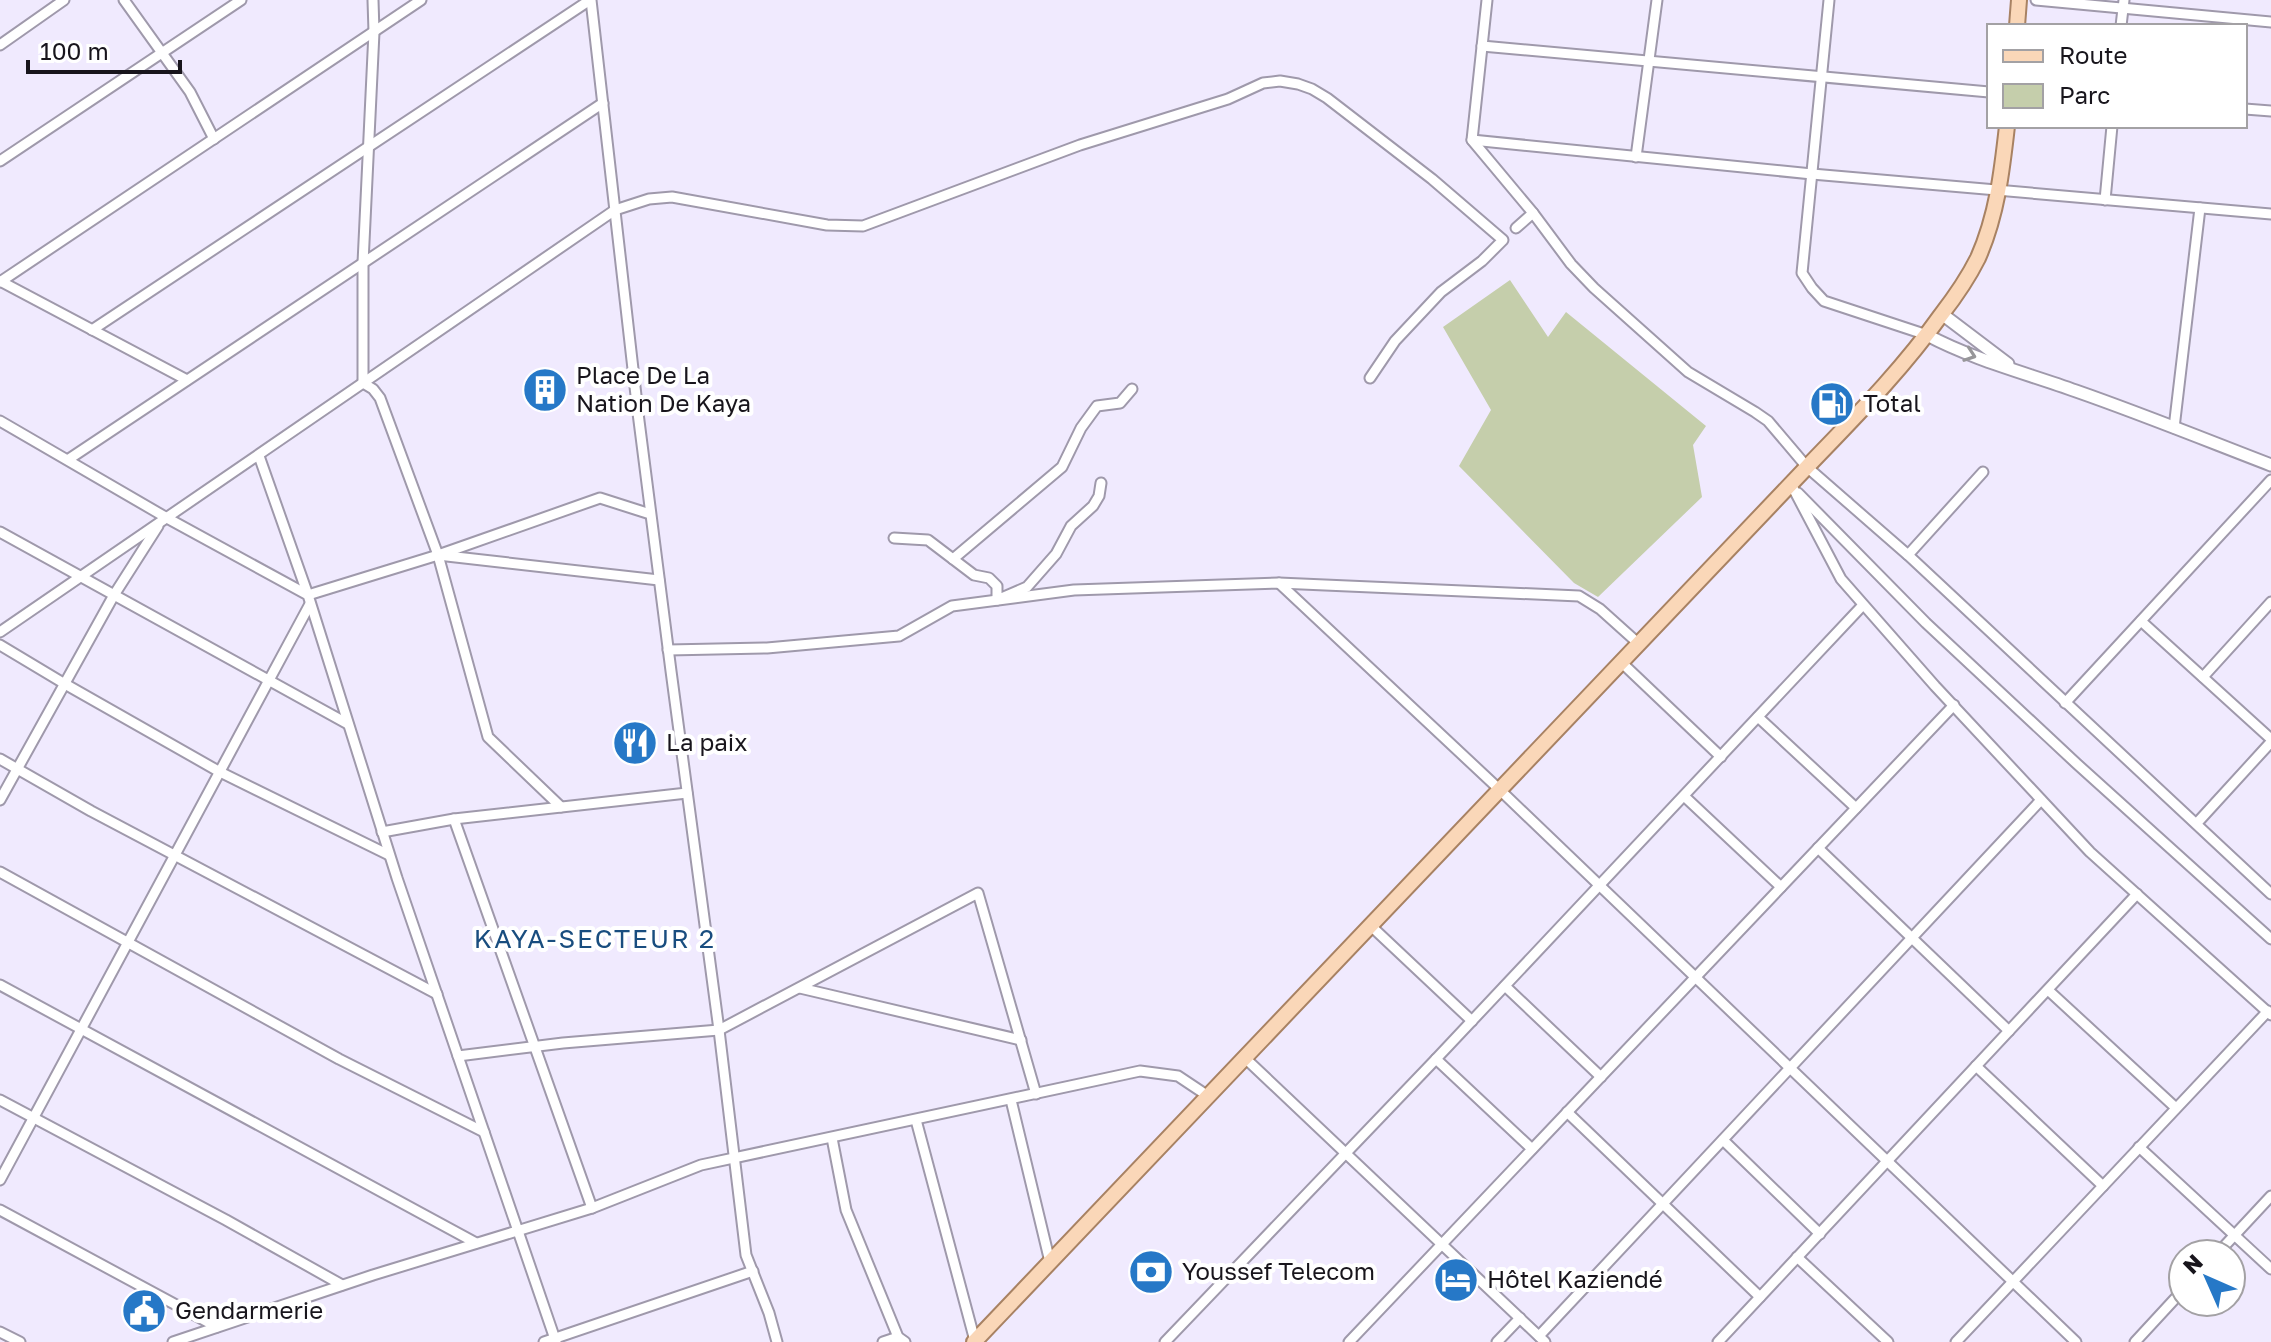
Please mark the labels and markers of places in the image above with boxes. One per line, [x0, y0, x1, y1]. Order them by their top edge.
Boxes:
place label: Place De La Nation De Kaya [576, 360, 751, 417]
building icon: Place De La Nation De Kaya [521, 366, 569, 414]
fuel station icon: Total [1808, 380, 1856, 428]
place label: Total [1863, 388, 1921, 417]
restaurant icon: La paix [611, 719, 659, 767]
place label: La paix [666, 727, 747, 756]
bank icon: Youssef Telecom [1127, 1248, 1175, 1296]
place label: Youssef Telecom [1182, 1256, 1375, 1285]
hotel icon: Hôtel Kaziendé [1432, 1256, 1480, 1304]
place label: Hôtel Kaziendé [1487, 1264, 1663, 1293]
public building icon: Gendarmerie [120, 1287, 168, 1335]
place label: Gendarmerie [175, 1295, 323, 1324]

